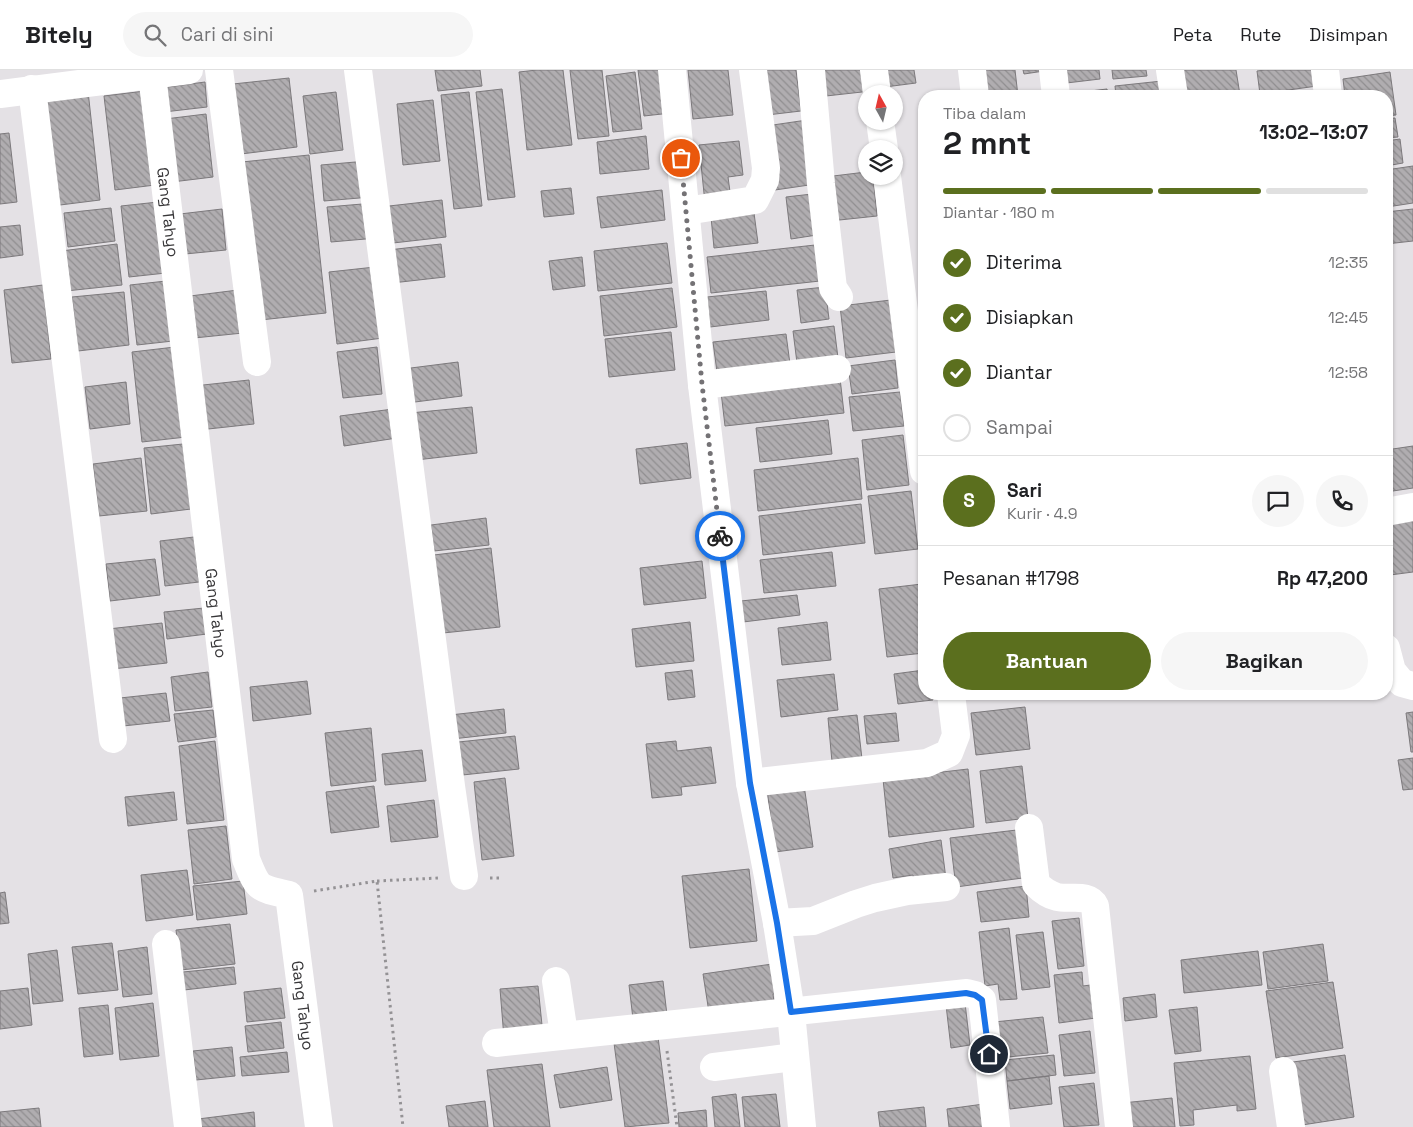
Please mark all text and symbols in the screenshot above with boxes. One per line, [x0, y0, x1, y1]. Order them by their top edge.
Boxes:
search box [123, 12, 473, 57]
text: Bitely [25, 19, 93, 50]
icon: search [141, 21, 169, 49]
text: Cari di sini [181, 22, 273, 47]
text: Peta [1173, 23, 1212, 46]
text: Rute [1240, 23, 1281, 46]
text: Disimpan [1309, 23, 1388, 46]
north arrow [858, 85, 902, 130]
map controls [858, 85, 903, 185]
text: Tiba dalam [943, 103, 1026, 124]
text: 13:02–13:07 [1259, 120, 1368, 145]
text: 2 mnt [943, 123, 1031, 163]
pin [660, 137, 702, 179]
button: layers [858, 140, 903, 185]
icon: bag [667, 144, 695, 172]
street label: Gang Tahyo [152, 166, 184, 258]
text: Diantar · 180 m [943, 202, 1055, 223]
icon: check [943, 249, 971, 277]
text: Diterima [986, 250, 1062, 275]
text: 12:35 [1328, 252, 1368, 273]
icon: check [943, 304, 971, 332]
text: Disiapkan [986, 305, 1074, 330]
text: 12:45 [1328, 307, 1368, 328]
icon: check [943, 359, 971, 387]
text: Diantar [986, 360, 1052, 385]
text: 12:58 [1328, 362, 1368, 383]
text: Sampai [986, 415, 1053, 440]
button: chat [1252, 475, 1304, 527]
button: phone [1316, 475, 1368, 527]
text: Sari [1007, 478, 1042, 503]
text: S [963, 488, 975, 513]
text: Kurir · 4.9 [1007, 503, 1077, 524]
courier [695, 511, 745, 561]
icon: bike [706, 522, 734, 550]
text: Pesanan #1798 [943, 566, 1079, 591]
text: Rp 47,200 [1277, 566, 1368, 591]
street label: Gang Tahyo [200, 567, 232, 659]
button: Bantuan [943, 632, 1151, 690]
button: Bagikan [1161, 632, 1368, 690]
street label: Gang Tahyo [287, 959, 319, 1052]
pin [968, 1033, 1010, 1075]
icon: home [975, 1040, 1003, 1068]

